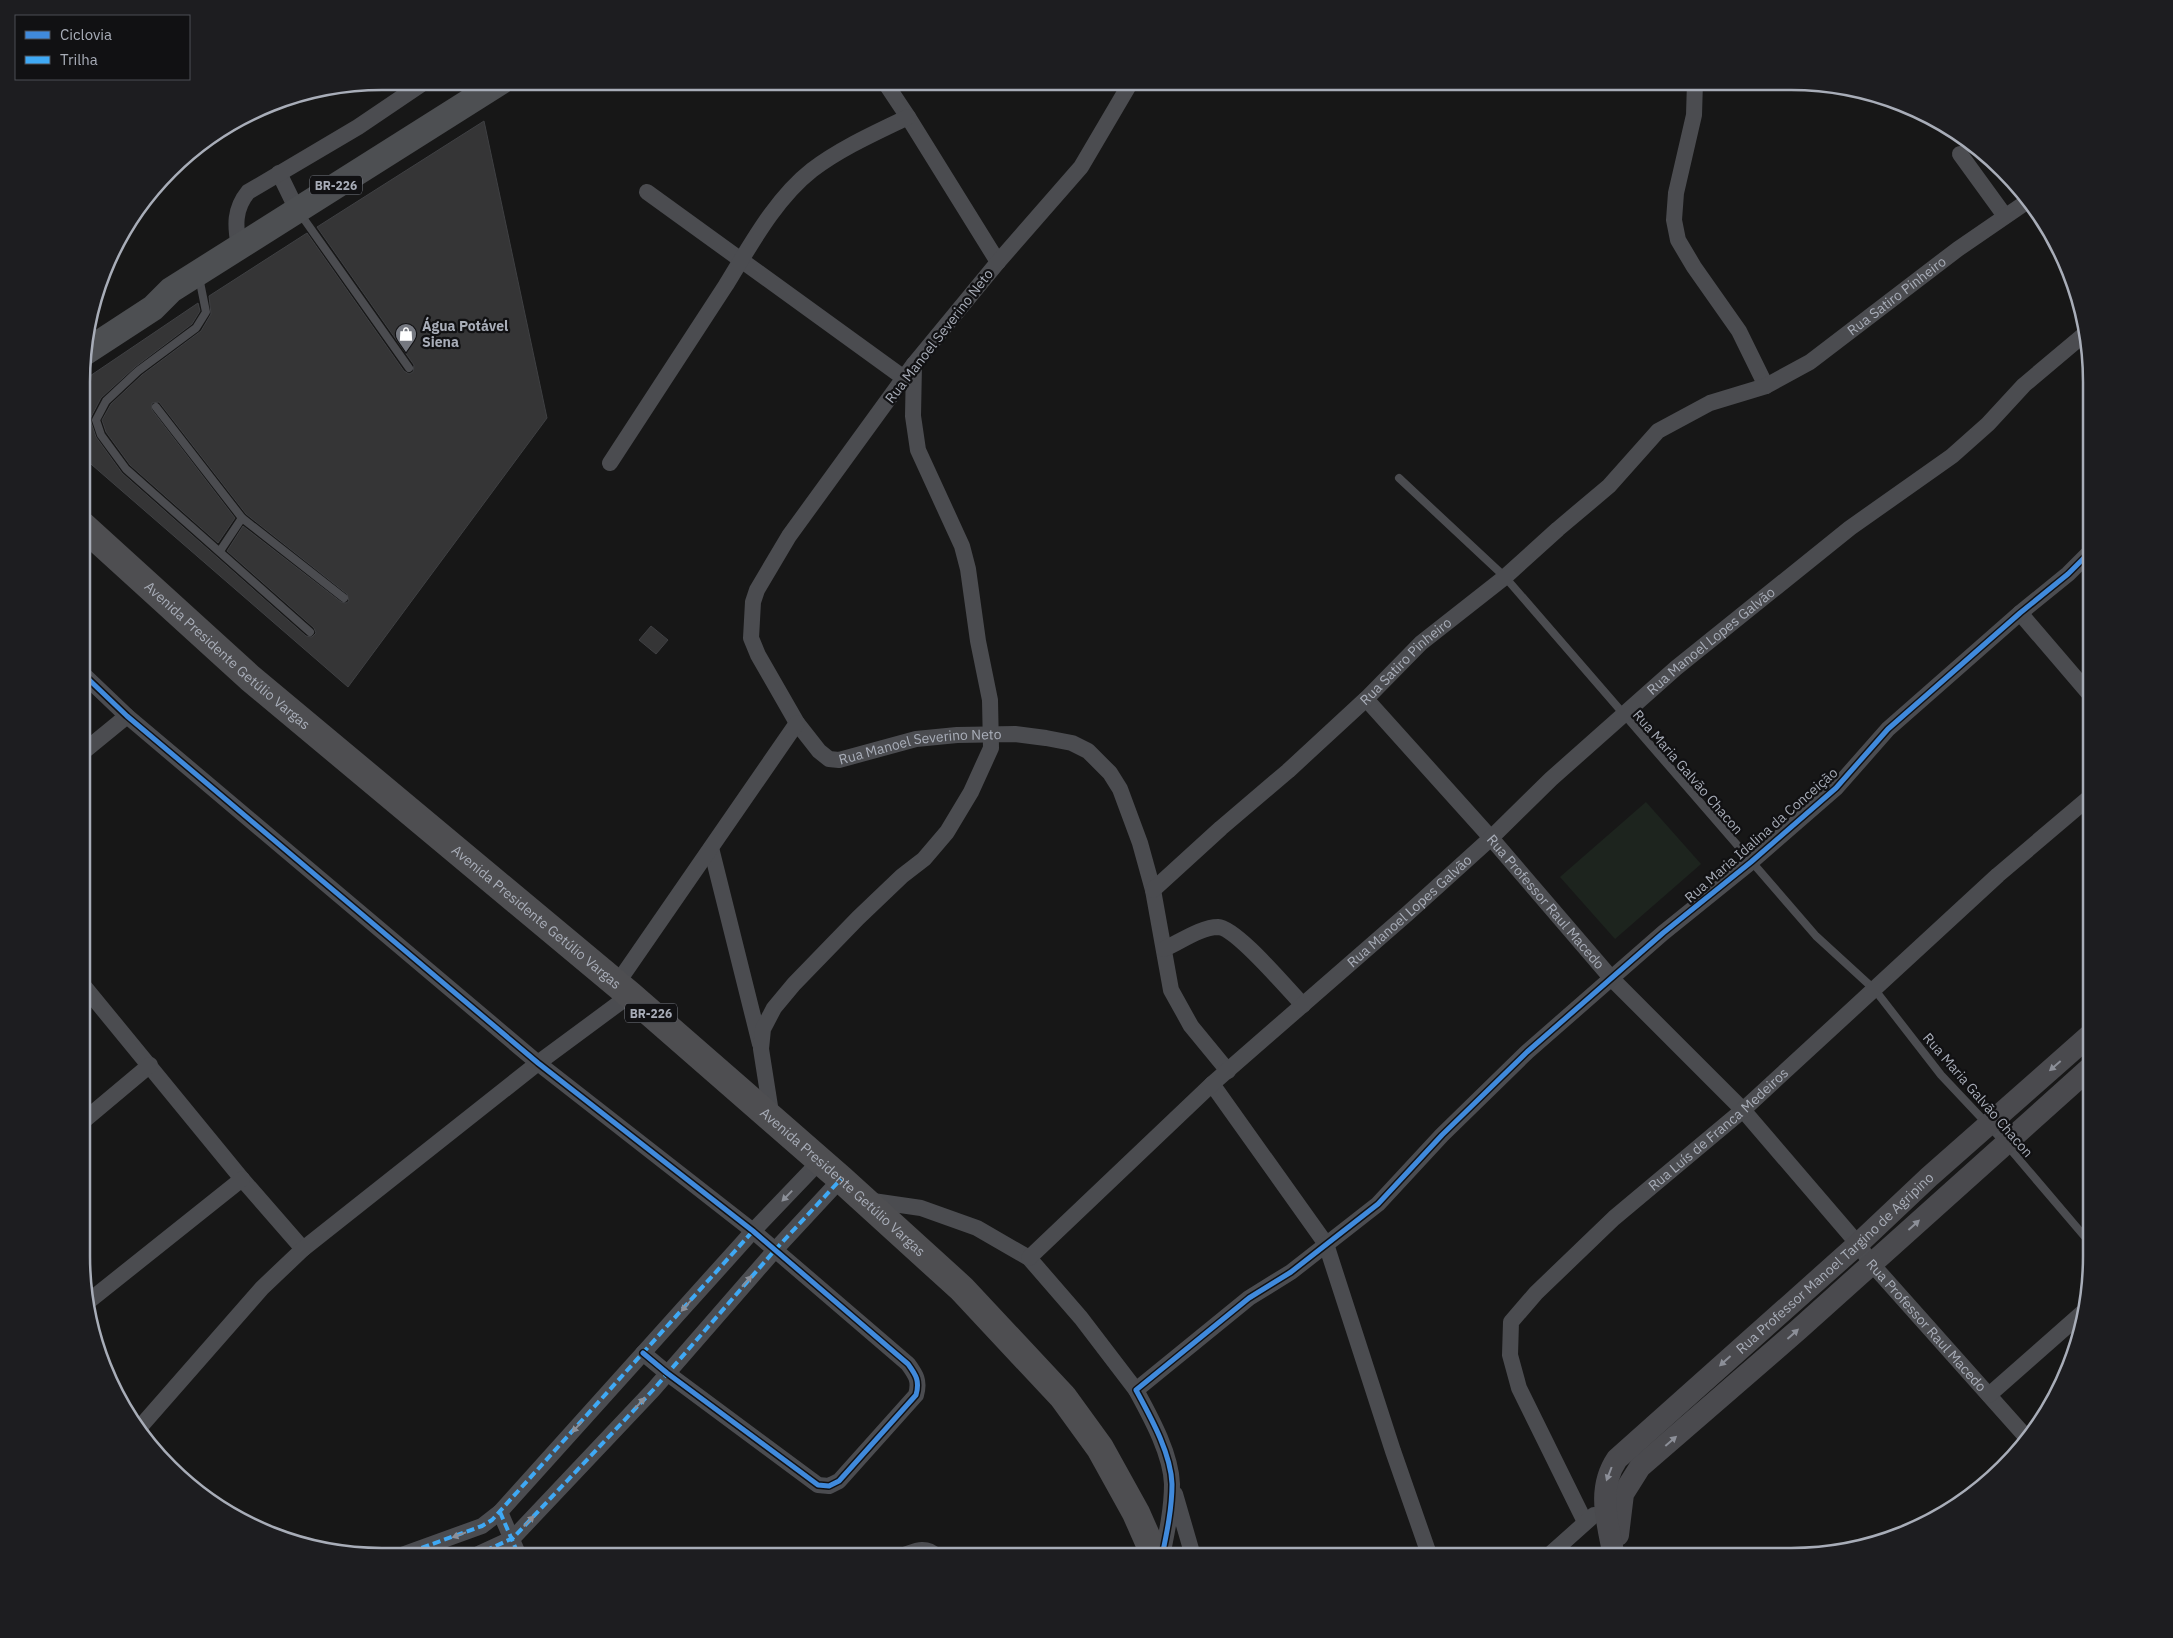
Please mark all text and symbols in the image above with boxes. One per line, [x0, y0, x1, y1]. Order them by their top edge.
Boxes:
legend [15, 15, 190, 80]
text: Ciclovia [60, 25, 112, 44]
text: Trilha [60, 50, 98, 69]
road number: BR-226 [310, 176, 362, 194]
street label: Rua Satiro Pinheiro [1843, 252, 1950, 339]
street label: Rua Manoel Severino Neto [881, 265, 997, 407]
place label: Água Potável Siena [422, 316, 508, 351]
shop icon: Água Potável Siena [394, 322, 418, 353]
street label: Avenida Presidente Getúlio Vargas [141, 577, 314, 734]
street label: Rua Manoel Lopes Galvão [1643, 583, 1779, 699]
street label: Rua Satiro Pinheiro [1356, 613, 1455, 709]
street label: Rua Maria Galvão Chacon [1629, 706, 1747, 838]
street label: Rua Manoel Severino Neto [837, 725, 1002, 769]
street label: Rua Maria Idalina da Conceição [1681, 763, 1841, 906]
street label: Rua Professor Raul Macedo [1483, 831, 1609, 973]
street label: Avenida Presidente Getúlio Vargas [448, 841, 625, 993]
street label: Rua Manoel Lopes Galvão [1343, 851, 1476, 971]
road number: BR-226 [625, 1004, 677, 1022]
street label: Rua Maria Galvão Chacon [1919, 1029, 2037, 1161]
one-way arrow [2049, 1060, 2061, 1072]
street label: Rua Luís de Franca Medeiros [1644, 1064, 1792, 1195]
street label: Avenida Presidente Getúlio Vargas [756, 1104, 929, 1261]
street label: Rua Professor Manoel Targino de Agripino [1732, 1168, 1937, 1358]
one-way arrow [781, 1190, 793, 1202]
one-way arrow [1907, 1219, 1919, 1231]
street label: Rua Professor Raul Macedo [1863, 1255, 1990, 1395]
one-way arrow [741, 1275, 753, 1287]
one-way arrow [680, 1300, 691, 1313]
one-way arrow [1787, 1328, 1799, 1340]
one-way arrow [1719, 1356, 1732, 1367]
one-way arrow [634, 1398, 646, 1410]
one-way arrow [571, 1421, 583, 1433]
one-way arrow [1665, 1435, 1677, 1447]
one-way arrow [1605, 1467, 1613, 1481]
one-way arrow [523, 1516, 535, 1528]
one-way arrow [451, 1532, 466, 1539]

